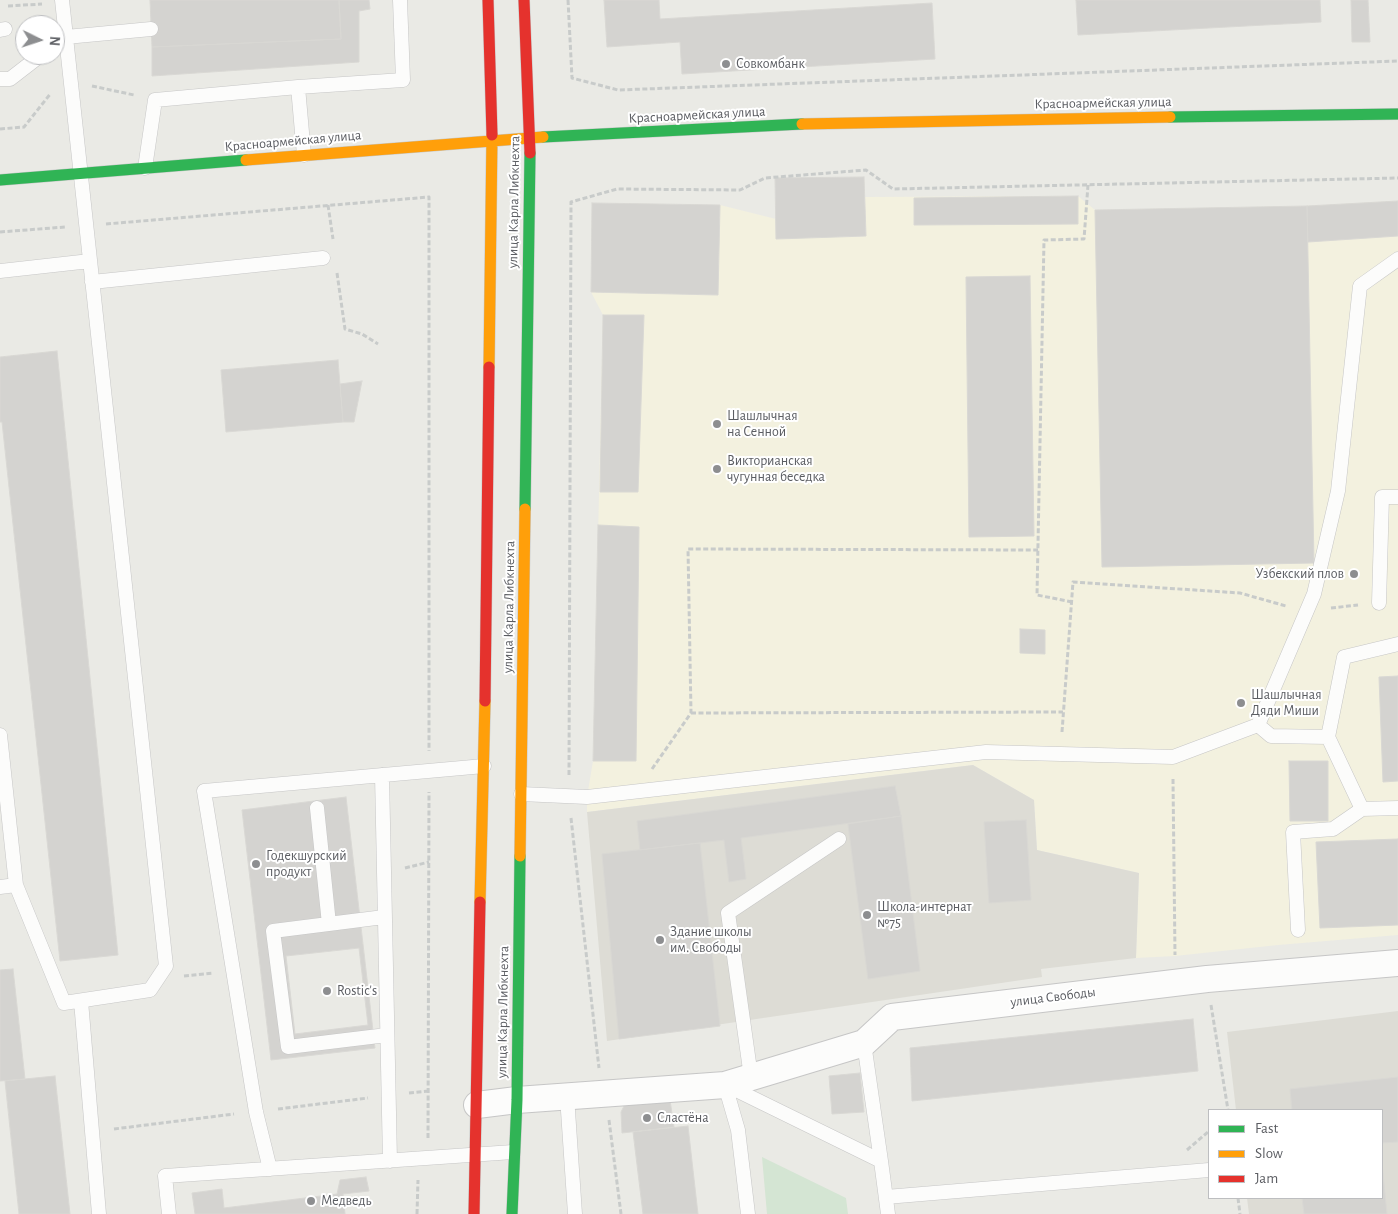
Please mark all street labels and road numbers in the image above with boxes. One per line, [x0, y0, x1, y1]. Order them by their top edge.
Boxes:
street label: Красноармейская улица [1034, 93, 1172, 113]
street label: Красноармейская улица [628, 103, 766, 127]
street label: Красноармейская улица [224, 127, 362, 155]
street label: улица Карла Либкнехта [504, 136, 524, 268]
street label: улица Карла Либкнехта [499, 541, 519, 673]
street label: улица Карла Либкнехта [493, 946, 513, 1078]
street label: улица Свободы [1009, 983, 1097, 1011]

